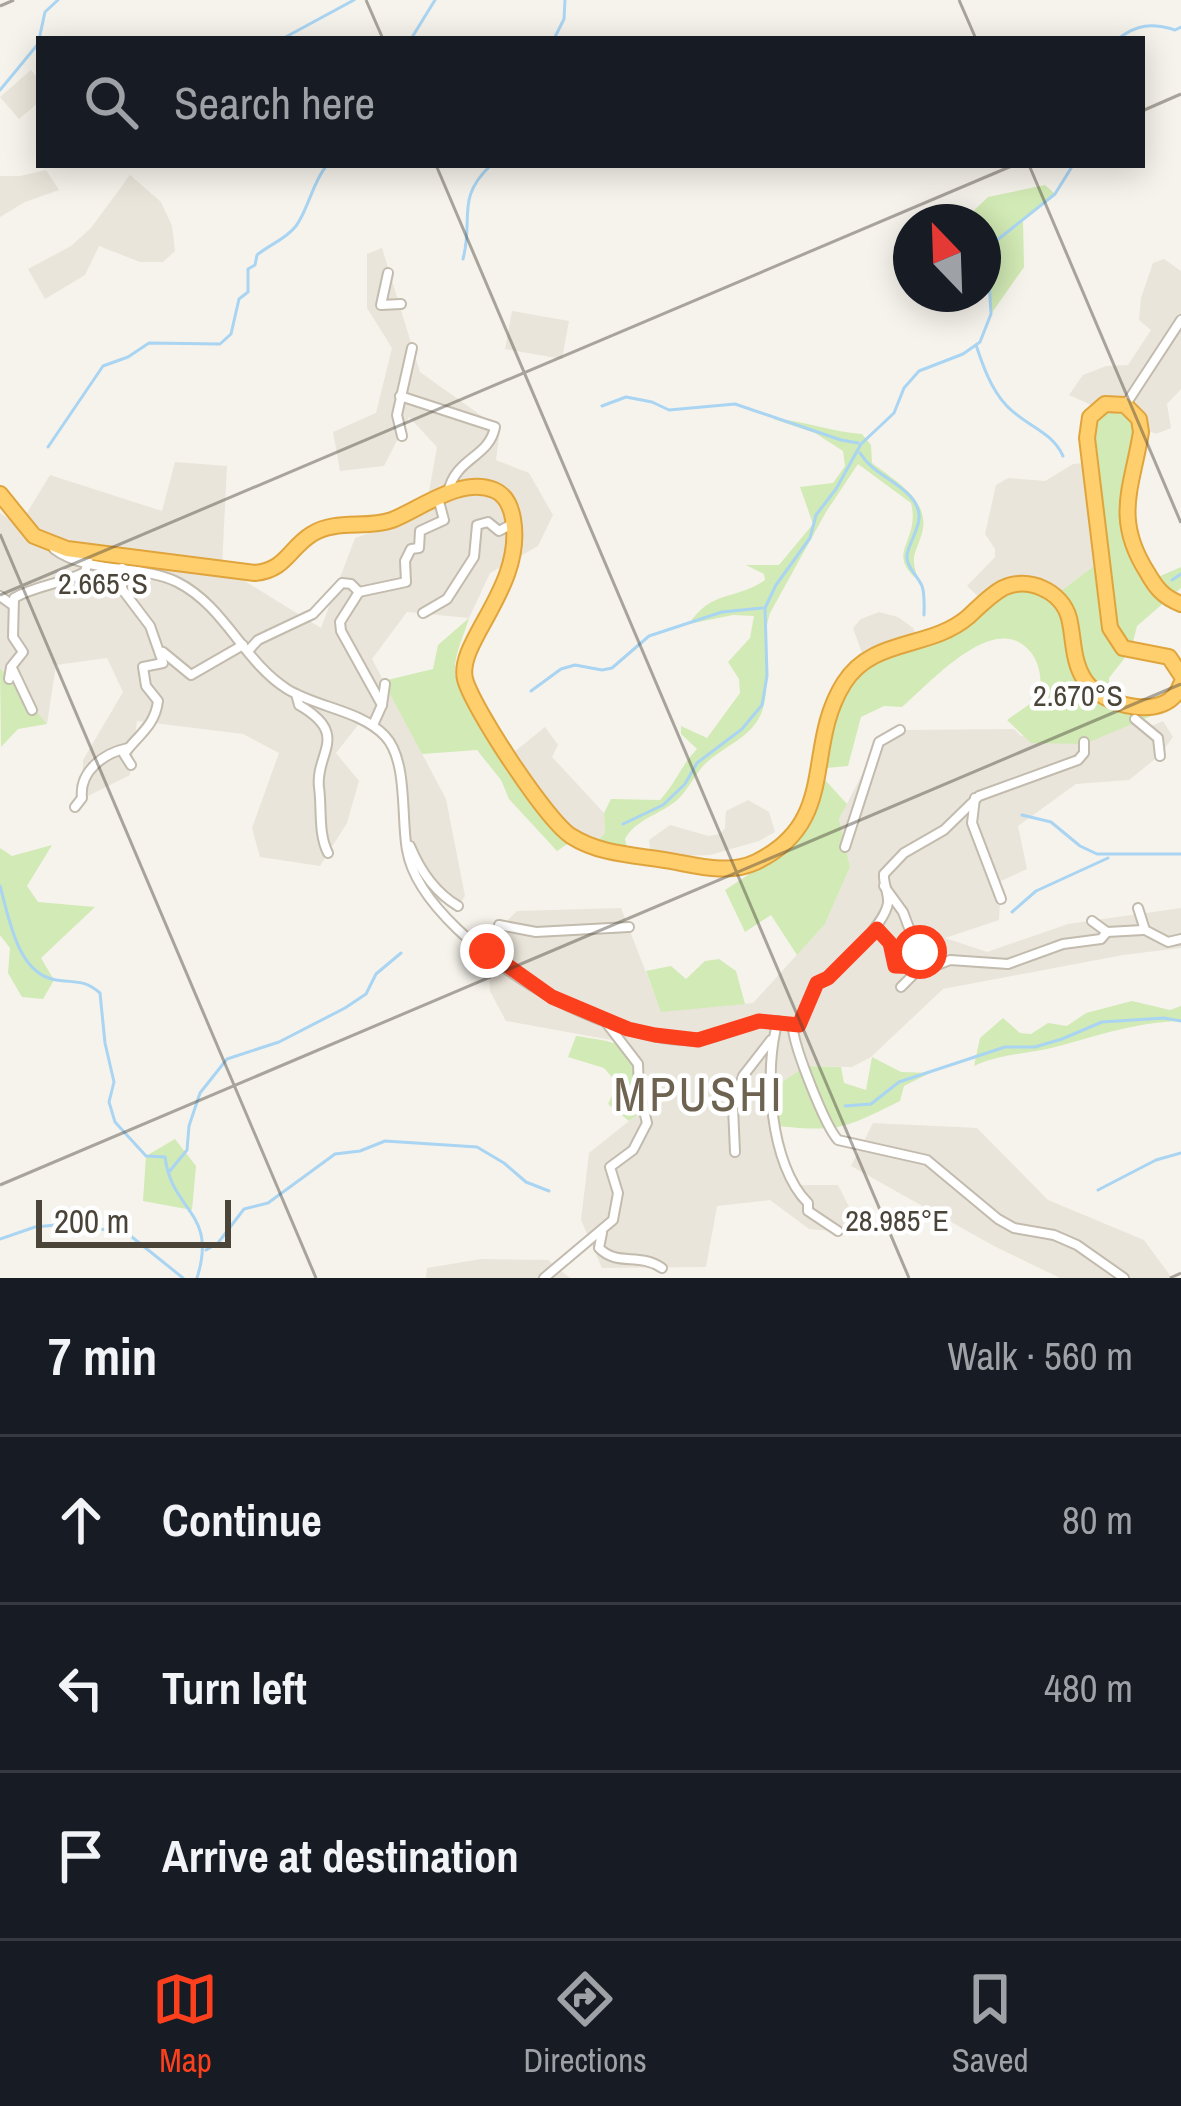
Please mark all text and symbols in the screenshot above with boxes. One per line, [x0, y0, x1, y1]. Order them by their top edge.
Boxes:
search box [36, 36, 1145, 168]
icon: search [78, 69, 144, 135]
text: Search here [174, 72, 375, 133]
north arrow [893, 204, 1001, 312]
text: 2.665°S [58, 563, 148, 603]
text: 2.670°S [1033, 675, 1123, 715]
route end [460, 924, 514, 978]
route start [893, 925, 947, 979]
district label: MPUSHI [613, 1061, 785, 1126]
scale bar [36, 1194, 231, 1247]
text: 200 m [54, 1199, 129, 1243]
text: 28.985°E [845, 1200, 949, 1240]
text: 7 min [48, 1322, 157, 1391]
text: Walk · 560 m [948, 1330, 1133, 1382]
icon: ahead [48, 1487, 114, 1553]
text: Continue [162, 1489, 322, 1550]
text: 80 m [1062, 1494, 1133, 1546]
icon: left [48, 1655, 114, 1721]
text: Turn left [162, 1657, 307, 1718]
text: 480 m [1044, 1662, 1133, 1714]
icon: arrive [48, 1823, 114, 1889]
text: Arrive at destination [162, 1825, 519, 1886]
tab: Map [152, 1966, 218, 2082]
tab: Directions [523, 1966, 647, 2082]
tab: Saved [952, 1966, 1028, 2082]

